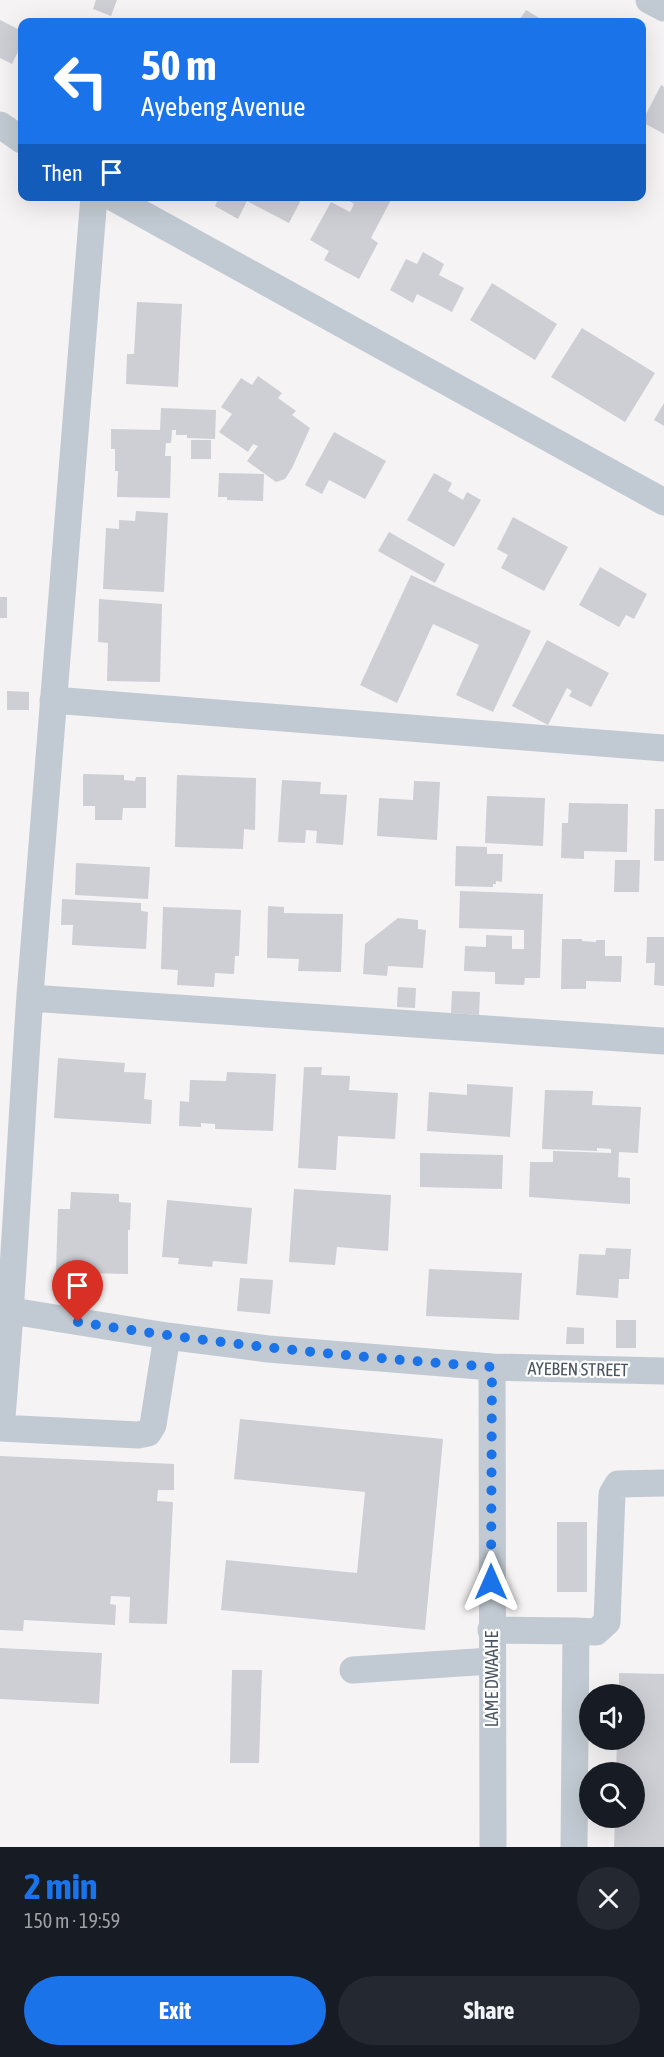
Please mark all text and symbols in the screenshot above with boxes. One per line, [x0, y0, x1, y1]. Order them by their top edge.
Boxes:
text: 50 m [141, 41, 216, 89]
icon: left [42, 42, 120, 120]
text: Ayebeng Avenue [141, 91, 306, 122]
icon: arrive [95, 156, 128, 189]
text: Then [42, 160, 83, 186]
pin [52, 1260, 103, 1322]
icon: arrive [61, 1269, 94, 1302]
street label: AYEBEN STREET [528, 1358, 629, 1380]
position arrow [459, 1550, 523, 1614]
street label: LAME DWAAHE [481, 1631, 502, 1727]
map controls [579, 1684, 645, 1828]
button: sound [579, 1684, 645, 1750]
button: search [579, 1762, 645, 1828]
text: 2 min [24, 1865, 98, 1907]
button: close [577, 1867, 640, 1930]
text: 150 m · 19:59 [24, 1909, 120, 1932]
button: Exit [24, 1976, 326, 2045]
button: Share [338, 1976, 640, 2045]

